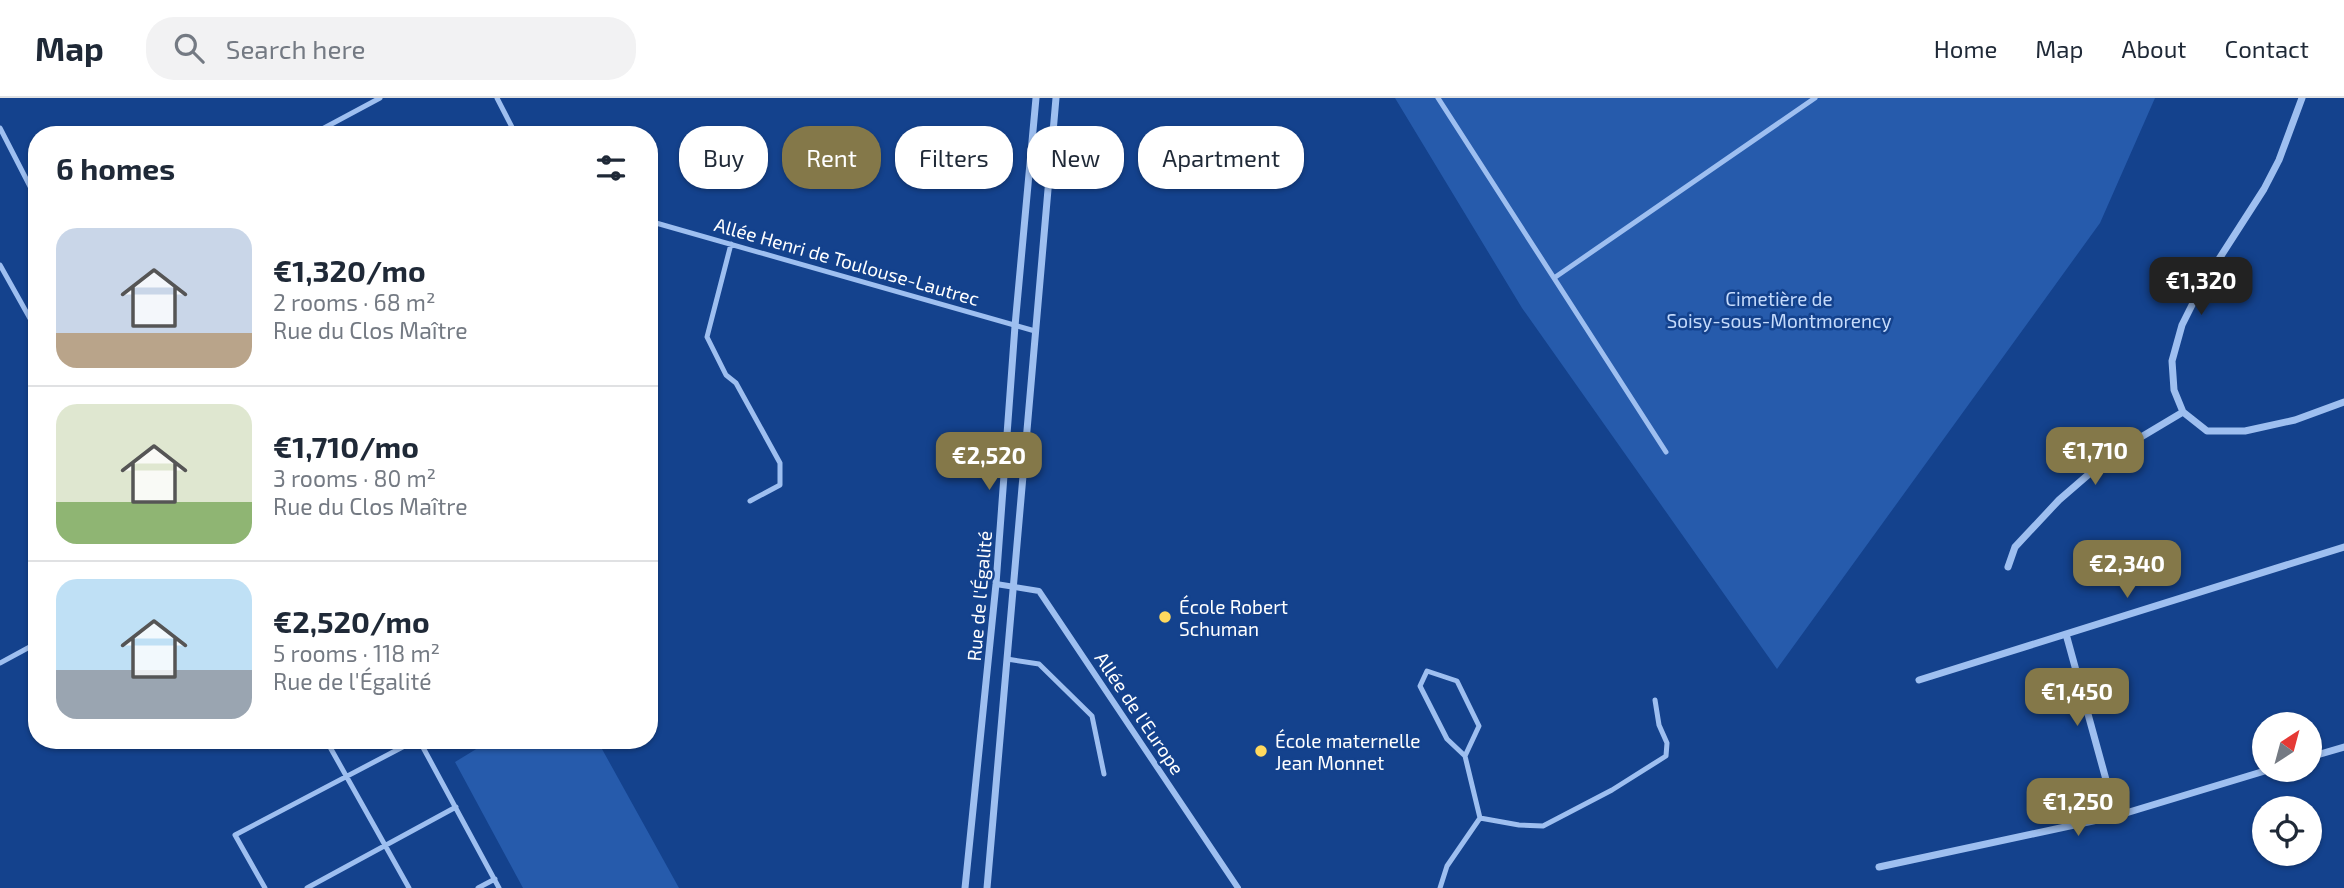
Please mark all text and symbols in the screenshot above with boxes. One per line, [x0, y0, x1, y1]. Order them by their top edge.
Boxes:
search box [146, 17, 636, 80]
text: Map [35, 28, 104, 68]
icon: search [170, 29, 208, 67]
text: Search here [226, 33, 365, 64]
text: Home [1934, 34, 1997, 63]
text: Map [2035, 34, 2083, 63]
text: About [2121, 34, 2187, 63]
text: Contact [2225, 34, 2309, 63]
chip: Buy [679, 126, 768, 189]
chip: Rent [782, 126, 881, 189]
chip: Filters [895, 126, 1013, 189]
chip: New [1027, 126, 1124, 189]
chip: Apartment [1138, 126, 1304, 189]
icon: filters [592, 149, 630, 187]
text: 6 homes [56, 150, 175, 186]
street label: Allée Henri de Toulouse-Lautrec [712, 212, 982, 310]
text: €1,320/mo [273, 252, 426, 288]
icon: home [112, 256, 196, 340]
pin: €1,320 [2144, 258, 2258, 317]
text: €1,320 [2165, 266, 2237, 294]
park label: Cimetière de Soisy-sous-Montmorency [1667, 287, 1891, 332]
text: 2 rooms · 68 m² [273, 288, 436, 316]
text: Rue du Clos Maître [273, 316, 468, 344]
text: €1,710/mo [273, 428, 419, 464]
pin: €1,710 [2038, 428, 2152, 487]
icon: home [112, 432, 196, 516]
pin: €2,520 [932, 432, 1046, 492]
text: €1,710 [2062, 436, 2128, 464]
text: €2,520 [952, 441, 1026, 469]
text: 3 rooms · 80 m² [273, 464, 436, 492]
text: Rue du Clos Maître [273, 492, 468, 520]
street label: Rue de l'Égalité [962, 530, 996, 662]
pin: €2,340 [2070, 540, 2184, 600]
text: €2,340 [2089, 549, 2165, 577]
place label: École Robert Schuman [1179, 595, 1288, 640]
text: €2,520/mo [273, 603, 430, 639]
icon: home [112, 607, 196, 691]
marker: École Robert Schuman [1157, 609, 1173, 625]
text: 5 rooms · 118 m² [273, 639, 440, 667]
street label: Allée de l'Europe [1090, 647, 1190, 779]
text: Rue de l'Égalité [273, 667, 432, 695]
pin: €1,450 [2020, 668, 2134, 728]
text: €1,450 [2041, 677, 2113, 705]
north arrow [2252, 712, 2322, 782]
map controls [2252, 712, 2322, 866]
place label: École maternelle Jean Monnet [1275, 729, 1421, 774]
marker: École maternelle Jean Monnet [1253, 743, 1269, 759]
pin: €1,250 [2021, 778, 2135, 838]
text: €1,250 [2043, 787, 2113, 815]
button: locate [2252, 796, 2322, 866]

